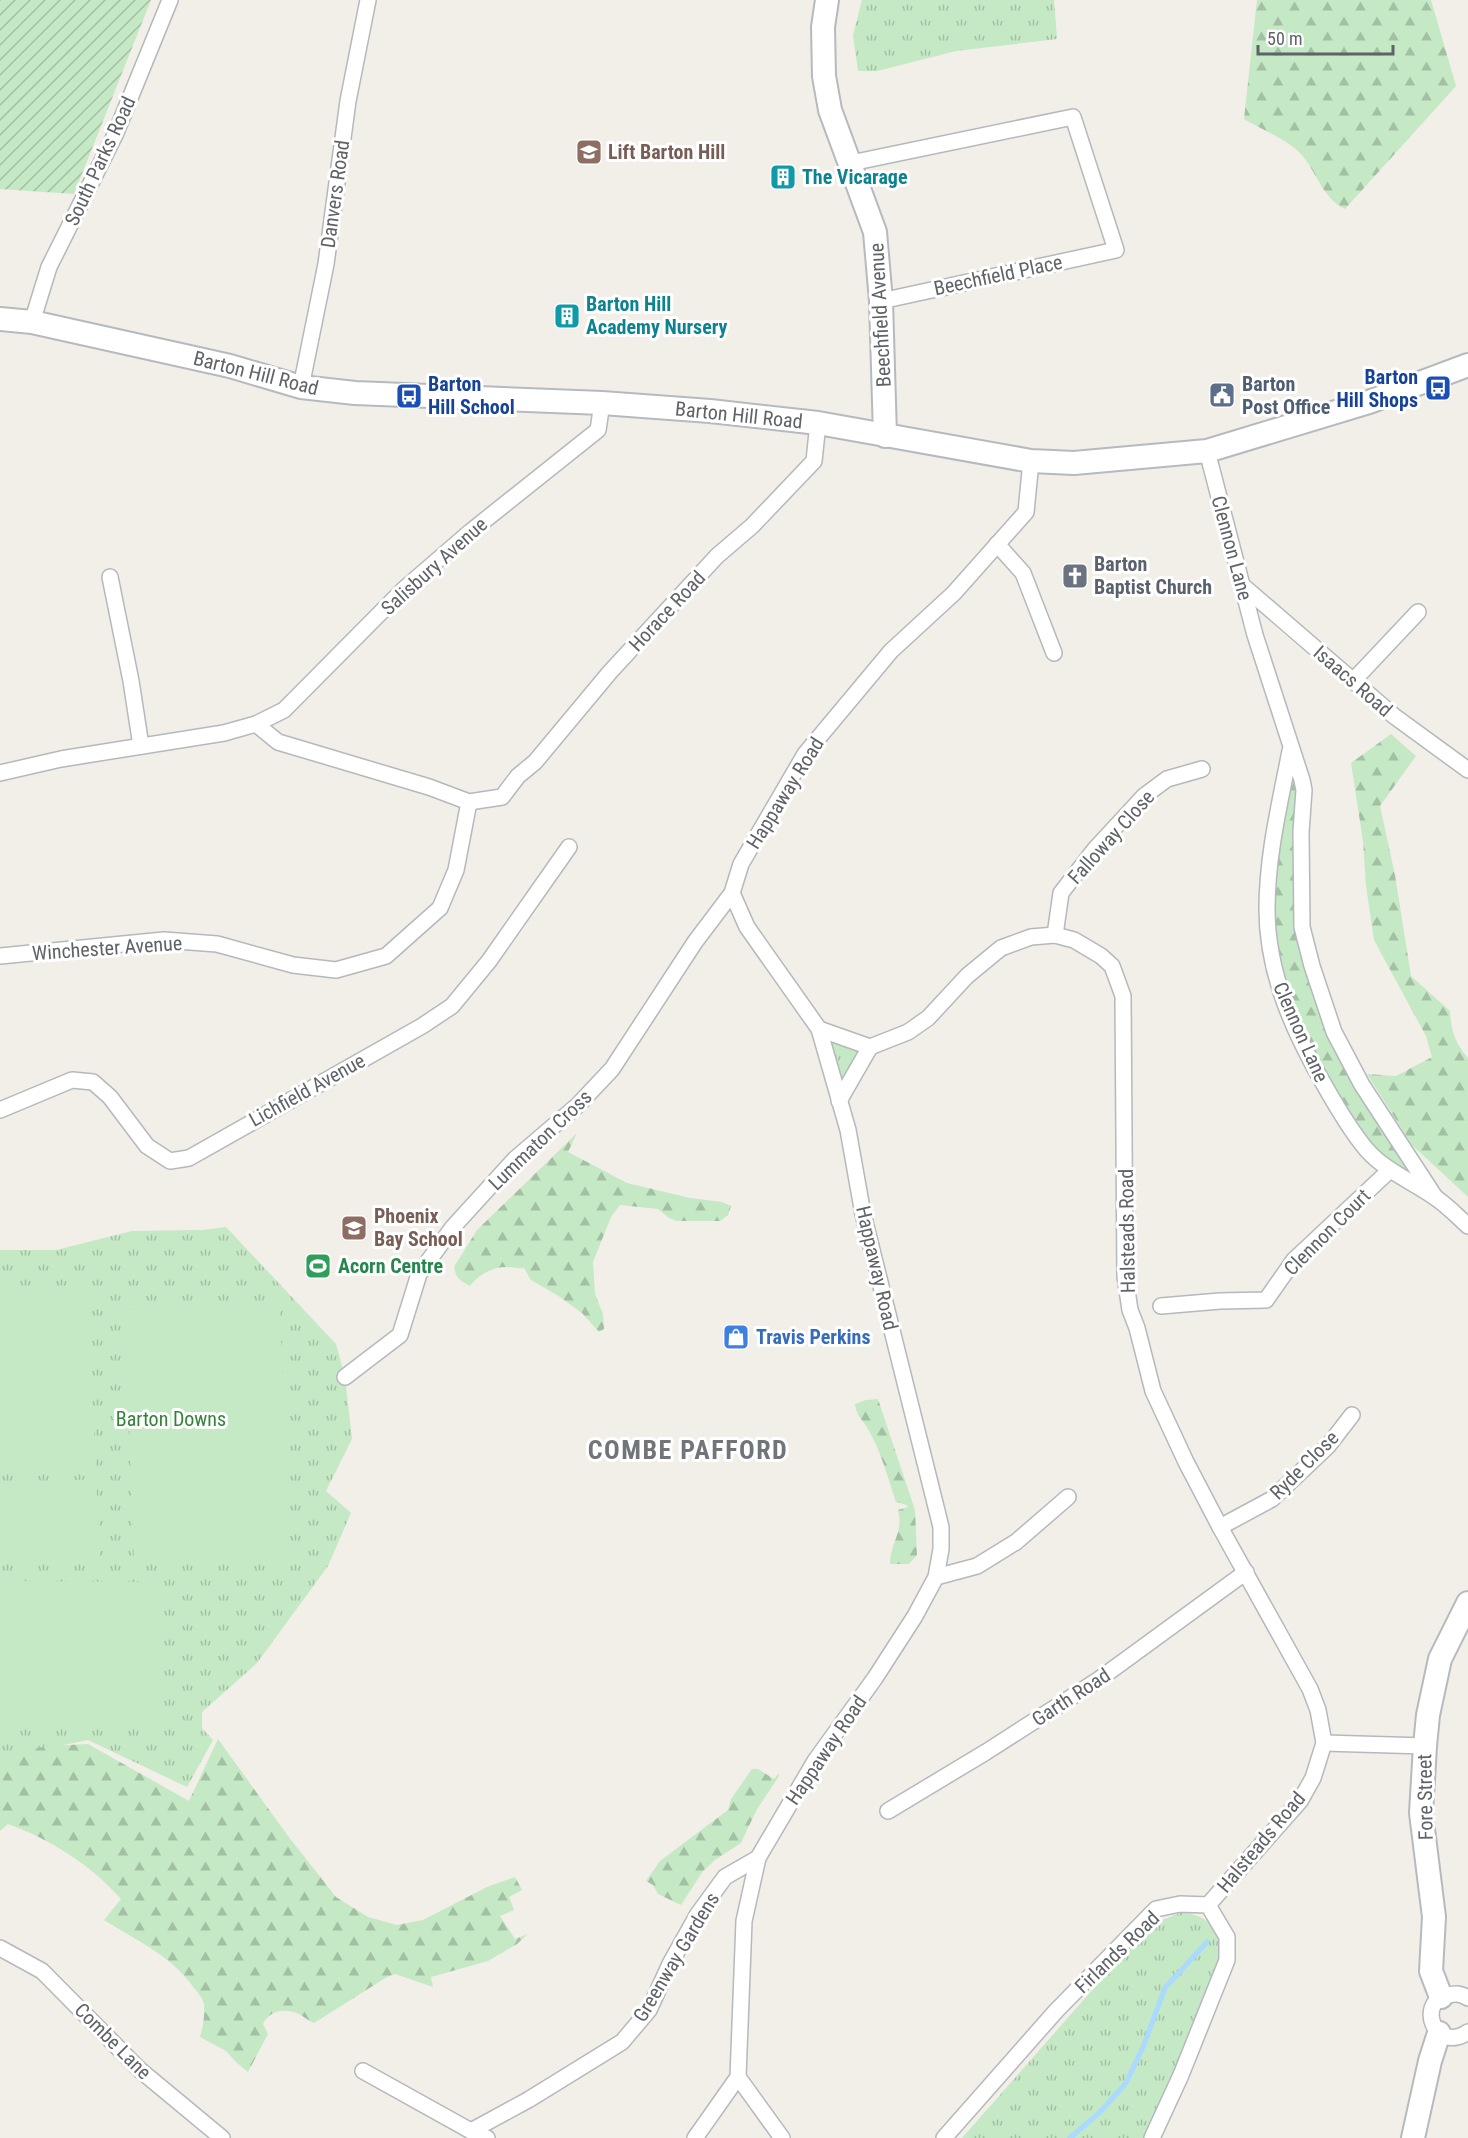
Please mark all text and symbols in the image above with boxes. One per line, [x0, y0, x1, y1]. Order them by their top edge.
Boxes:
scale bar [1258, 18, 1393, 56]
text: 50 m [1267, 28, 1302, 49]
street label: South Parks Road [60, 93, 140, 229]
school or university icon: Lift Barton Hill [574, 137, 604, 167]
street label: Danvers Road [316, 139, 354, 249]
place label: Lift Barton Hill [608, 140, 725, 164]
building icon: The Vicarage [768, 162, 798, 192]
place label: The Vicarage [802, 165, 907, 189]
street label: Beechfield Avenue [864, 242, 896, 388]
street label: Beechfield Place [932, 250, 1064, 300]
place label: Barton Hill Academy Nursery [586, 292, 728, 339]
building icon: Barton Hill Academy Nursery [552, 301, 582, 331]
street label: Barton Hill Road [191, 346, 321, 400]
place label: Barton Hill Shops [1336, 365, 1418, 412]
place label: Barton Hill School [428, 372, 515, 419]
place label: Barton Post Office [1242, 372, 1330, 419]
bus stop icon: Barton Hill Shops [1423, 373, 1453, 403]
public building icon: Barton Post Office [1207, 380, 1237, 410]
bus stop icon: Barton Hill School [394, 381, 424, 411]
street label: Barton Hill Road [674, 396, 804, 434]
street label: Clennon Lane [1207, 493, 1257, 603]
street label: Salisbury Avenue [376, 512, 492, 620]
place label: Barton Baptist Church [1094, 552, 1212, 599]
church icon: Barton Baptist Church [1060, 561, 1090, 591]
street label: Horace Road [624, 566, 710, 656]
street label: Isaacs Road [1309, 640, 1397, 722]
street label: Happaway Road [741, 733, 829, 853]
street label: Falloway Close [1063, 785, 1159, 889]
street label: Winchester Avenue [31, 931, 183, 965]
street label: Clennon Lane [1268, 978, 1334, 1086]
street label: Lichfield Avenue [245, 1048, 369, 1132]
street label: Lummaton Cross [483, 1085, 597, 1195]
street label: Halsteads Road [1114, 1169, 1140, 1293]
street label: Clennon Court [1279, 1184, 1375, 1280]
place label: Phoenix Bay School [374, 1204, 463, 1251]
street label: Happaway Road [851, 1204, 903, 1332]
school or university icon: Phoenix Bay School [339, 1213, 369, 1243]
sports icon: Acorn Centre [303, 1251, 333, 1281]
place label: Acorn Centre [338, 1254, 443, 1278]
shop icon: Travis Perkins [721, 1322, 751, 1352]
place label: Travis Perkins [756, 1325, 870, 1349]
park label: Barton Downs [116, 1407, 226, 1431]
street label: Ryde Close [1265, 1426, 1343, 1504]
district label: COMBE PAFFORD [588, 1435, 788, 1465]
street label: Garth Road [1027, 1663, 1115, 1731]
street label: Happaway Road [781, 1691, 871, 1809]
street label: Fore Street [1412, 1754, 1438, 1840]
street label: Halsteads Road [1212, 1787, 1310, 1897]
street label: Greenway Gardens [628, 1888, 724, 2026]
street label: Firlands Road [1070, 1906, 1164, 1998]
street label: Combe Lane [70, 1998, 156, 2084]

